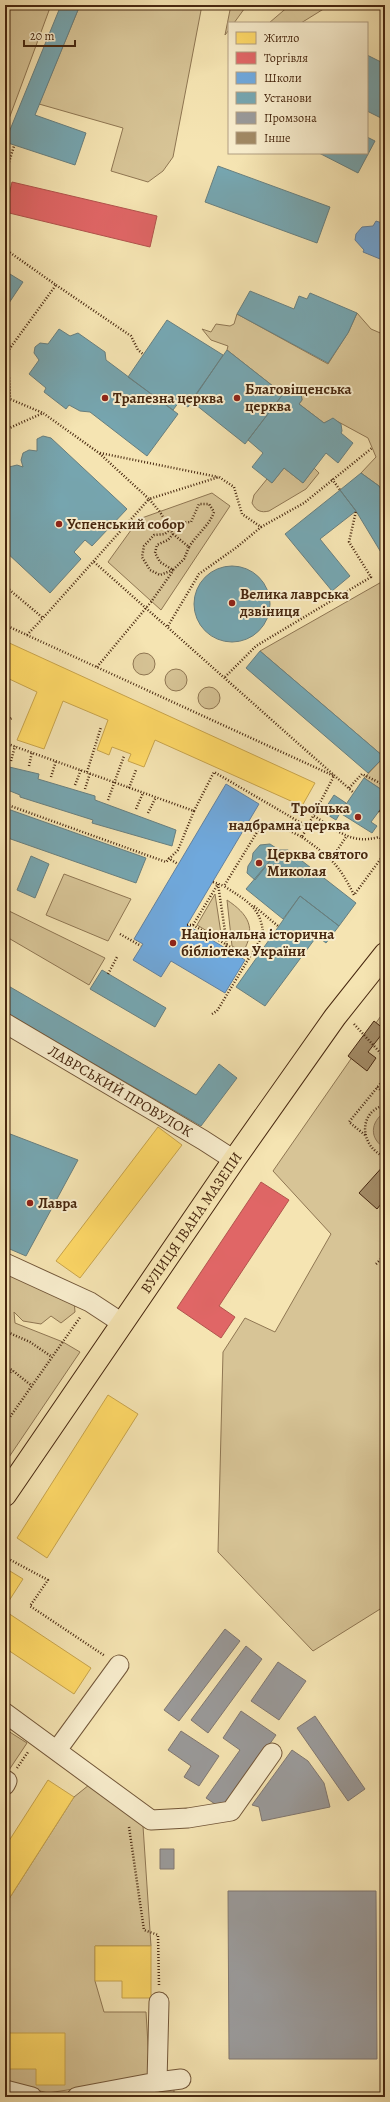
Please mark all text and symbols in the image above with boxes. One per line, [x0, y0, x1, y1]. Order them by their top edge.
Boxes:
scale bar [24, 22, 75, 48]
legend [228, 22, 368, 154]
text: 20 m [30, 28, 54, 44]
text: Житло [264, 30, 299, 46]
text: Торгівля [264, 50, 308, 66]
text: Школи [264, 70, 302, 86]
text: Установи [264, 90, 312, 106]
text: Промзона [264, 110, 317, 126]
text: Інше [264, 130, 290, 146]
place label: Благовіщенська церква [245, 379, 353, 416]
place label: Трапезна церква [113, 388, 224, 408]
marker: Трапезна церква [100, 393, 110, 403]
marker: Благовіщенська церква [232, 393, 242, 403]
place label: Успенський собор [67, 514, 185, 534]
marker: Успенський собор [54, 519, 64, 529]
place label: Велика лаврська дзвіниця [239, 584, 350, 621]
marker: Велика лаврська дзвіниця [227, 598, 237, 608]
place label: Троїцька надбрамна церква [228, 798, 351, 835]
marker: Троїцька надбрамна церква [353, 812, 363, 822]
place label: Церква святого Миколая [267, 844, 369, 881]
marker: Церква святого Миколая [254, 858, 264, 868]
place label: Національна історична бібліотека України [181, 924, 335, 961]
marker: Національна історична бібліотека України [168, 938, 178, 948]
street label: ЛАВРСЬКИЙ ПРОВУЛОК [44, 1041, 197, 1142]
street label: ВУЛИЦЯ ІВАНА МАЗЕПИ [136, 1148, 247, 1297]
place label: Лавра [38, 1193, 78, 1213]
marker: Лавра [25, 1198, 35, 1208]

